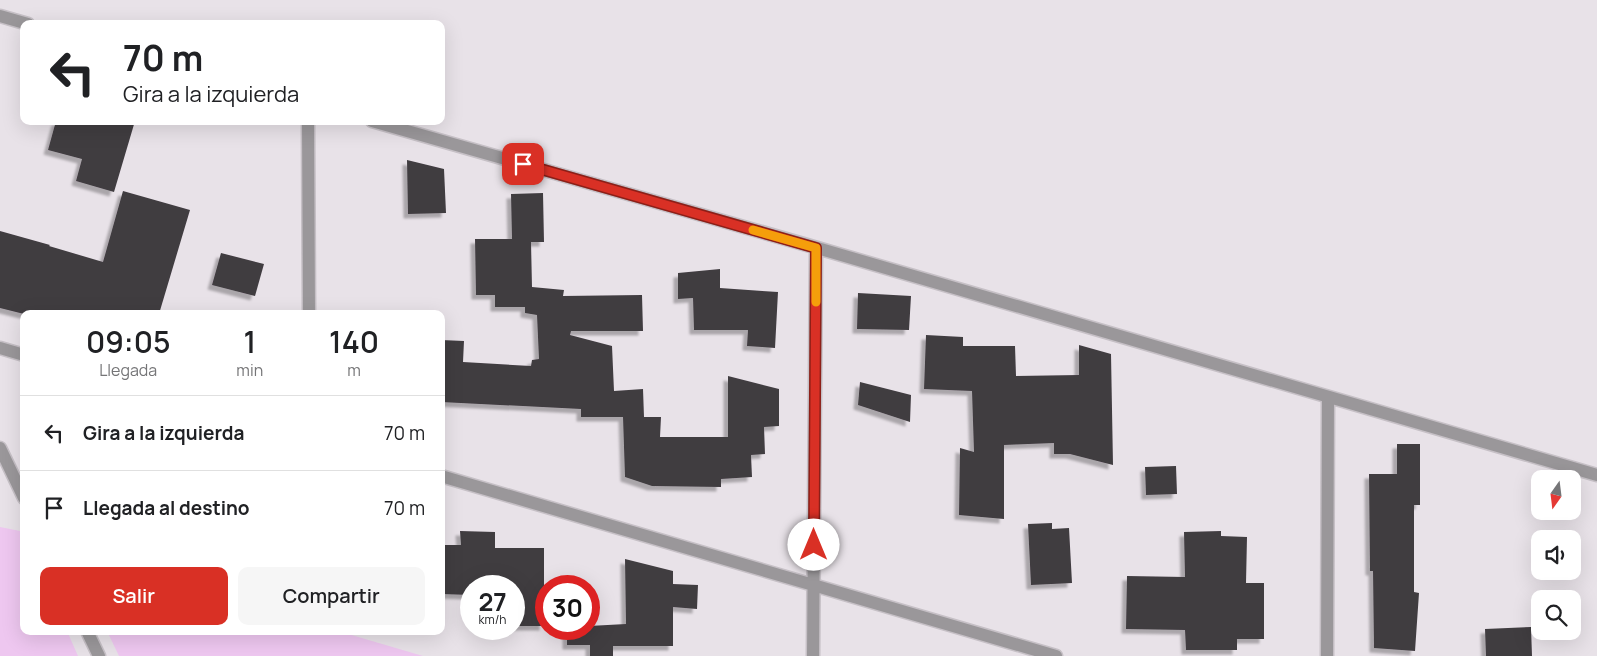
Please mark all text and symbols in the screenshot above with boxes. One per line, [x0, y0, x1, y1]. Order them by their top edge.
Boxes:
text: 70 m [123, 34, 203, 82]
icon: left [40, 40, 105, 105]
text: Gira a la izquierda [123, 79, 299, 109]
pin [502, 143, 544, 185]
icon: arrive [509, 150, 537, 178]
text: 09:05 [86, 321, 170, 362]
text: 1 [243, 321, 256, 362]
text: 140 [329, 321, 379, 362]
text: Llegada [99, 359, 157, 381]
text: min [236, 359, 263, 381]
text: m [347, 359, 361, 381]
icon: left [40, 419, 68, 447]
text: Gira a la izquierda [83, 420, 244, 446]
text: 70 m [384, 420, 425, 446]
north arrow [1531, 470, 1581, 520]
map controls [1531, 470, 1581, 640]
icon: arrive [40, 494, 68, 522]
text: Llegada al destino [83, 495, 250, 521]
text: 70 m [384, 495, 425, 521]
position arrow [787, 518, 839, 570]
button: sound [1531, 530, 1581, 580]
button: Salir [40, 567, 228, 625]
button: Compartir [238, 567, 425, 625]
speed limit sign: 30 [535, 575, 600, 640]
text: 27 [478, 584, 507, 619]
button: search [1531, 590, 1581, 640]
text: km/h [479, 611, 506, 628]

